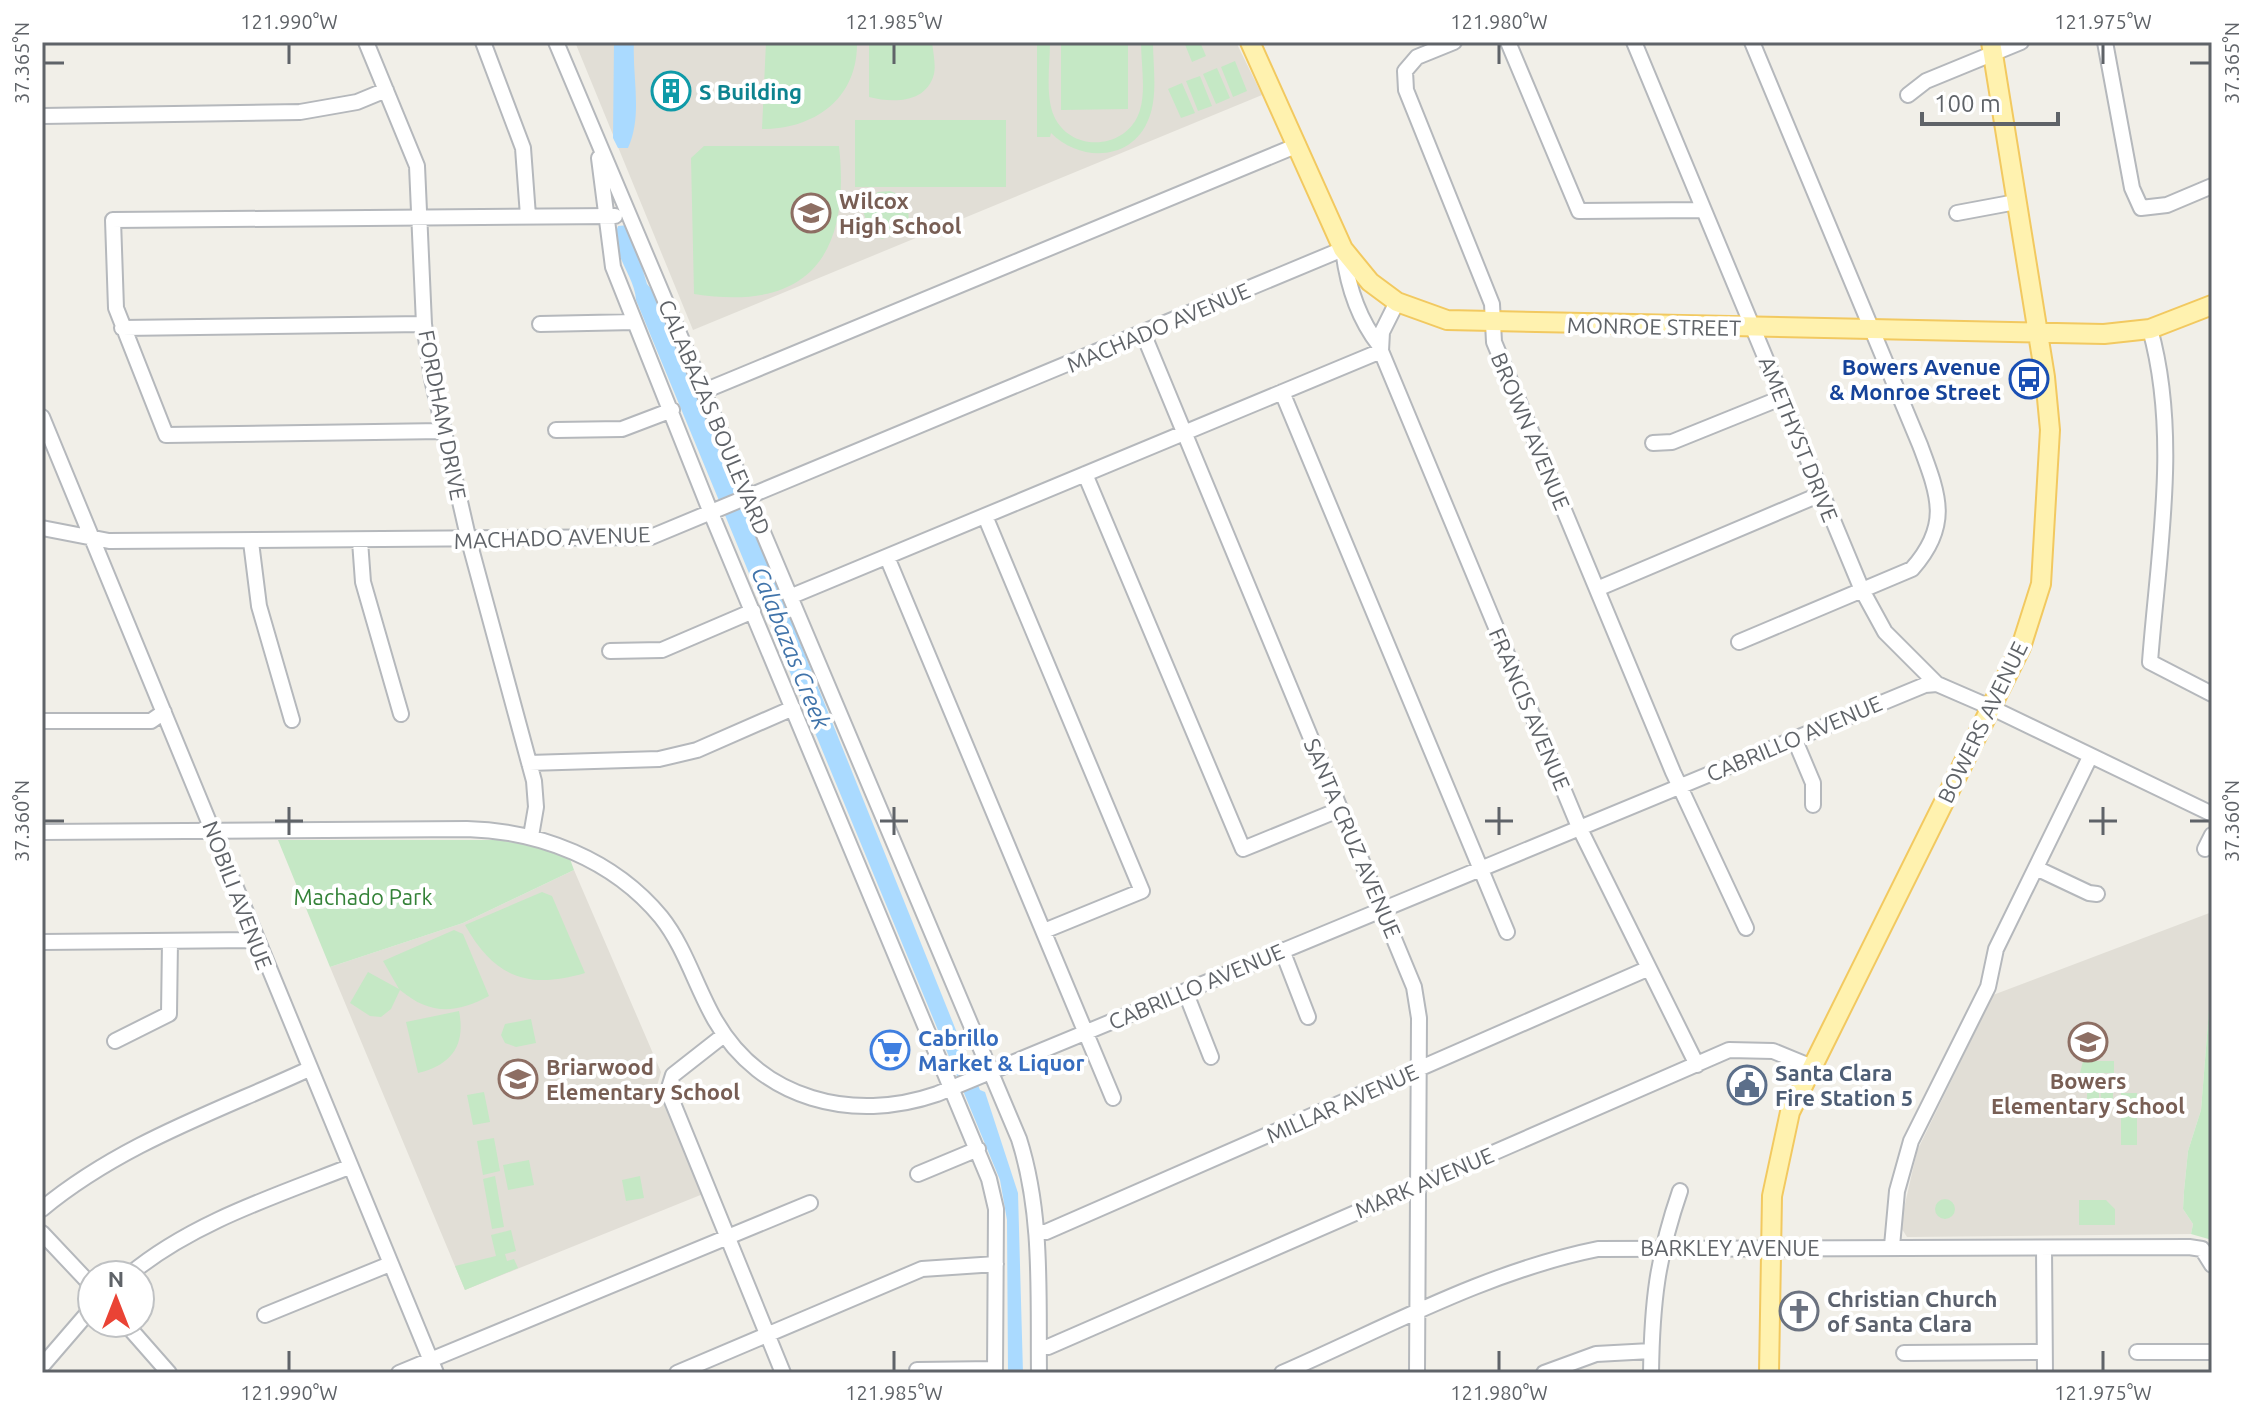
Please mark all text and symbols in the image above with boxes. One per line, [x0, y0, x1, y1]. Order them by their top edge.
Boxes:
text: 121.990°W [240, 10, 338, 33]
text: 121.985°W [845, 10, 943, 33]
text: 121.980°W [1450, 10, 1548, 33]
text: 121.975°W [2054, 10, 2152, 33]
text: 37.365°N [10, 22, 33, 104]
text: 37.365°N [2220, 22, 2243, 104]
building icon: S Building [650, 70, 692, 112]
scale bar [1922, 76, 2058, 126]
place label: S Building [699, 79, 802, 104]
text: 100 m [1934, 90, 2001, 117]
place label: Wilcox High School [839, 188, 962, 238]
school or university icon: Wilcox High School [790, 192, 832, 234]
street label: MACHADO AVENUE [1063, 277, 1253, 377]
street label: CALABAZAS BOULEVARD [654, 296, 776, 538]
street label: MONROE STREET [1567, 312, 1741, 340]
street label: FORDHAM DRIVE [414, 328, 472, 502]
street label: BROWN AVENUE [1487, 349, 1575, 513]
street label: AMETHYST DRIVE [1754, 353, 1844, 525]
place label: Bowers Avenue & Monroe Street [1829, 354, 2001, 404]
bus stop icon: Bowers Avenue & Monroe Street [2008, 358, 2050, 400]
street label: MACHADO AVENUE [453, 521, 651, 553]
water label: Calabazas Creek [746, 563, 836, 734]
street label: FRANCIS AVENUE [1484, 624, 1576, 794]
street label: BOWERS AVENUE [1932, 637, 2032, 807]
street label: CABRILLO AVENUE [1703, 690, 1885, 786]
street label: SANTA CRUZ AVENUE [1300, 735, 1406, 941]
text: 37.360°N [10, 780, 33, 862]
text: 37.360°N [2220, 780, 2243, 862]
street label: NOBILI AVENUE [198, 817, 278, 973]
park label: Machado Park [293, 884, 433, 909]
street label: CABRILLO AVENUE [1105, 938, 1287, 1034]
school or university icon: Bowers Elementary School [2067, 1021, 2109, 1063]
place label: Cabrillo Market & Liquor [918, 1025, 1085, 1075]
supermarket icon: Cabrillo Market & Liquor [869, 1029, 911, 1071]
place label: Briarwood Elementary School [546, 1054, 740, 1104]
school or university icon: Briarwood Elementary School [497, 1058, 539, 1100]
street label: MILLAR AVENUE [1262, 1058, 1422, 1148]
place label: Santa Clara Fire Station 5 [1775, 1060, 1913, 1110]
public building icon: Santa Clara Fire Station 5 [1726, 1064, 1768, 1106]
place label: Bowers Elementary School [1991, 1068, 2185, 1118]
street label: MARK AVENUE [1351, 1142, 1497, 1222]
street label: BARKLEY AVENUE [1640, 1235, 1820, 1260]
north arrow [76, 1259, 156, 1339]
text: N [108, 1266, 124, 1291]
place label: Christian Church of Santa Clara [1827, 1286, 1997, 1336]
church icon: Christian Church of Santa Clara [1778, 1290, 1820, 1332]
text: 121.990°W [240, 1381, 338, 1404]
text: 121.985°W [845, 1381, 943, 1404]
text: 121.980°W [1450, 1381, 1548, 1404]
text: 121.975°W [2054, 1381, 2152, 1404]

